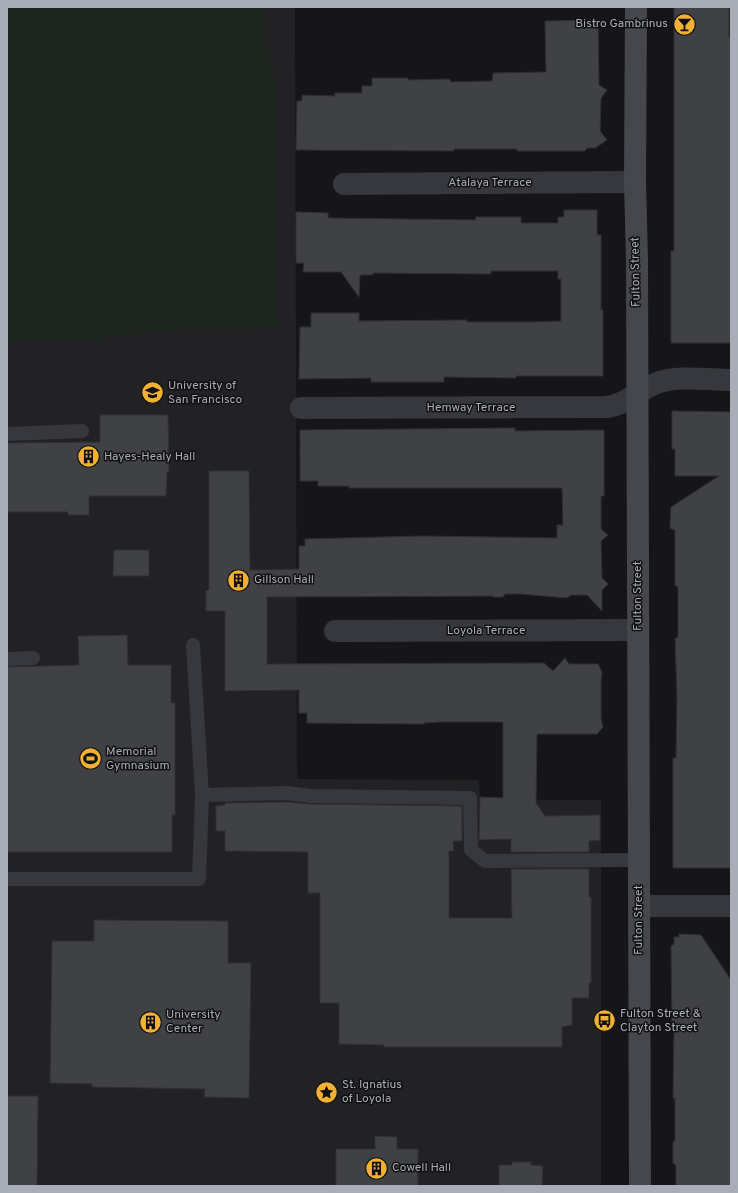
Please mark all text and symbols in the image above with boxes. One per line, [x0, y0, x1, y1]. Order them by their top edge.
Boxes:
bar icon: Bistro Gambrinus [671, 11, 697, 37]
place label: Bistro Gambrinus [575, 16, 668, 32]
street label: Atalaya Terrace [448, 175, 532, 191]
street label: Fulton Street [627, 237, 645, 307]
place label: University of San Francisco [168, 378, 243, 408]
school or university icon: University of San Francisco [139, 380, 165, 406]
street label: Hemway Terrace [426, 400, 516, 416]
building icon: Hayes-Healy Hall [75, 444, 101, 470]
place label: Hayes-Healy Hall [104, 449, 195, 465]
street label: Fulton Street [630, 561, 646, 631]
building icon: Gillson Hall [225, 567, 251, 593]
place label: Gillson Hall [254, 572, 314, 588]
street label: Loyola Terrace [447, 623, 525, 639]
place label: Memorial Gymnasium [106, 744, 170, 774]
sports icon: Memorial Gymnasium [78, 746, 104, 772]
street label: Fulton Street [631, 885, 647, 955]
place label: Fulton Street & Clayton Street [620, 1006, 701, 1036]
place label: University Center [166, 1007, 221, 1037]
bus stop icon: Fulton Street & Clayton Street [591, 1008, 617, 1034]
building icon: University Center [138, 1009, 164, 1035]
place label: St. Ignatius of Loyola [342, 1077, 402, 1107]
place icon: St. Ignatius of Loyola [314, 1079, 340, 1105]
building icon: Cowell Hall [364, 1155, 390, 1181]
place label: Cowell Hall [392, 1160, 451, 1176]

